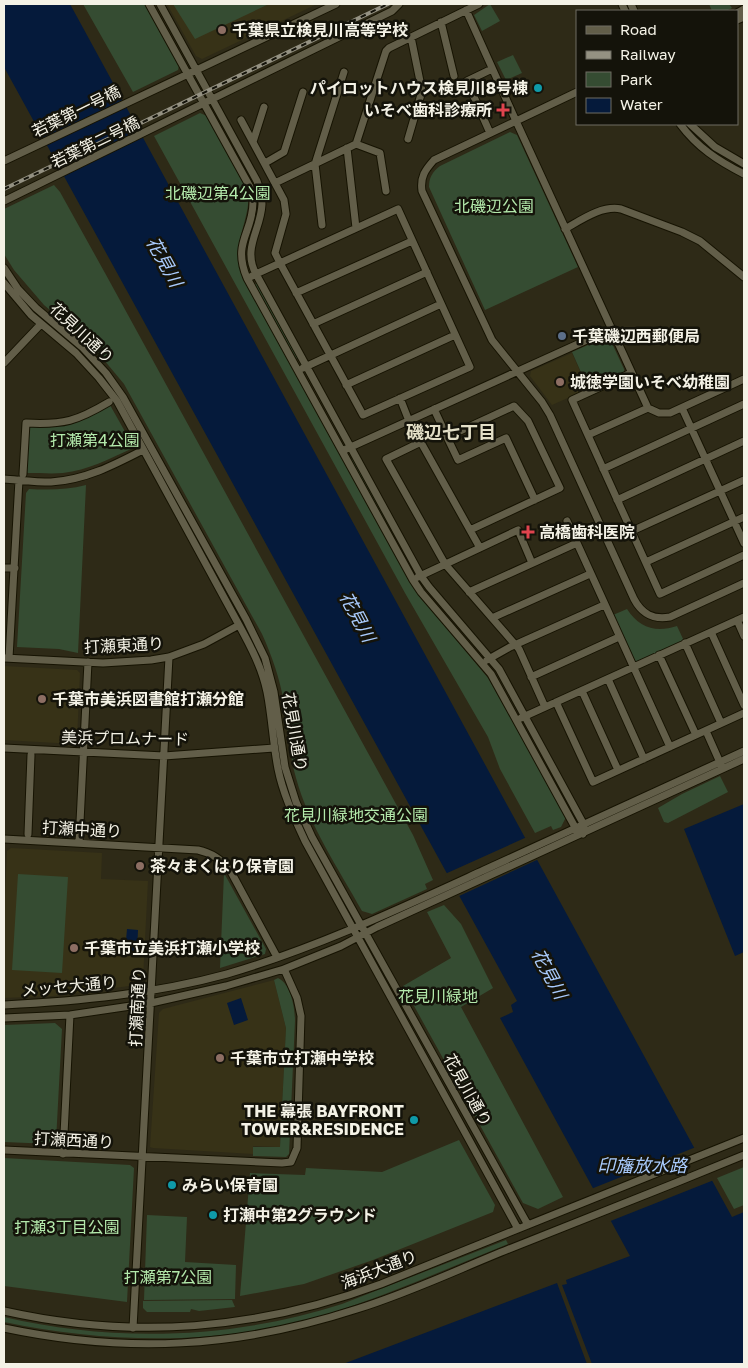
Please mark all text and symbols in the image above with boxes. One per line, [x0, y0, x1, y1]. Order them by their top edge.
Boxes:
legend [576, 10, 738, 125]
place label: 千葉県立検見川高等学校 [232, 20, 408, 40]
text: Road [620, 20, 657, 38]
marker: 千葉県立検見川高等学校 [216, 24, 228, 36]
text: Railway [620, 45, 676, 63]
text: Park [620, 70, 653, 88]
place label: パイロットハウス検見川8号棟 [310, 78, 528, 98]
street label: 若葉第一号橋 [28, 81, 124, 141]
marker: パイロットハウス検見川8号棟 [532, 82, 544, 94]
text: Water [620, 95, 663, 113]
place label: いそべ歯科診療所 [364, 100, 492, 120]
marker: いそべ歯科診療所 [496, 103, 510, 117]
street label: 若葉第二号橋 [47, 112, 143, 172]
park label: 北磯辺第4公園 [165, 183, 271, 203]
park label: 北磯辺公園 [454, 196, 534, 216]
water label: 花見川 [142, 233, 189, 292]
street label: 花見川通り [46, 298, 118, 368]
place label: 千葉磯辺西郵便局 [572, 326, 700, 346]
marker: 千葉磯辺西郵便局 [556, 330, 568, 342]
place label: 城徳学園いそべ幼稚園 [570, 372, 730, 392]
marker: 城徳学園いそべ幼稚園 [554, 376, 566, 388]
district label: 磯辺七丁目 [406, 421, 496, 443]
park label: 打瀬第4公園 [50, 430, 140, 450]
place label: 高橋歯科医院 [539, 522, 635, 542]
marker: 高橋歯科医院 [521, 525, 535, 539]
water label: 花見川 [335, 588, 381, 647]
street label: 打瀬東通り [84, 633, 164, 657]
place label: 千葉市美浜図書館打瀬分館 [52, 689, 244, 709]
street label: 花見川通り [278, 691, 312, 773]
marker: 千葉市美浜図書館打瀬分館 [36, 693, 48, 705]
street label: 美浜プロムナード [61, 727, 189, 749]
park label: 花見川緑地交通公園 [284, 805, 428, 825]
street label: 打瀬中通り [42, 817, 122, 841]
place label: 茶々まくはり保育園 [150, 856, 294, 876]
marker: 茶々まくはり保育園 [134, 860, 146, 872]
place label: 千葉市立美浜打瀬小学校 [84, 938, 260, 958]
marker: 千葉市立美浜打瀬小学校 [68, 942, 80, 954]
water label: 花見川 [527, 945, 573, 1004]
street label: 打瀬南通り [125, 967, 149, 1047]
street label: メッセ大通り [20, 972, 118, 1000]
park label: 花見川緑地 [398, 986, 478, 1006]
place label: 千葉市立打瀬中学校 [230, 1048, 374, 1068]
street label: 花見川通り [440, 1050, 496, 1130]
marker: 千葉市立打瀬中学校 [214, 1052, 226, 1064]
place label: THE 幕張 BAYFRONT TOWER&RESIDENCE [241, 1101, 405, 1139]
marker: THE 幕張 BAYFRONT TOWER&RESIDENCE [408, 1114, 420, 1126]
street label: 打瀬西通り [34, 1128, 114, 1152]
water label: 印旛放水路 [597, 1154, 689, 1176]
place label: みらい保育園 [182, 1175, 278, 1195]
marker: みらい保育園 [166, 1179, 178, 1191]
place label: 打瀬中第2グラウンド [223, 1205, 377, 1225]
marker: 打瀬中第2グラウンド [207, 1209, 219, 1221]
park label: 打瀬3丁目公園 [14, 1217, 120, 1237]
street label: 海浜大通り [338, 1245, 420, 1293]
park label: 打瀬第7公園 [124, 1267, 212, 1287]

